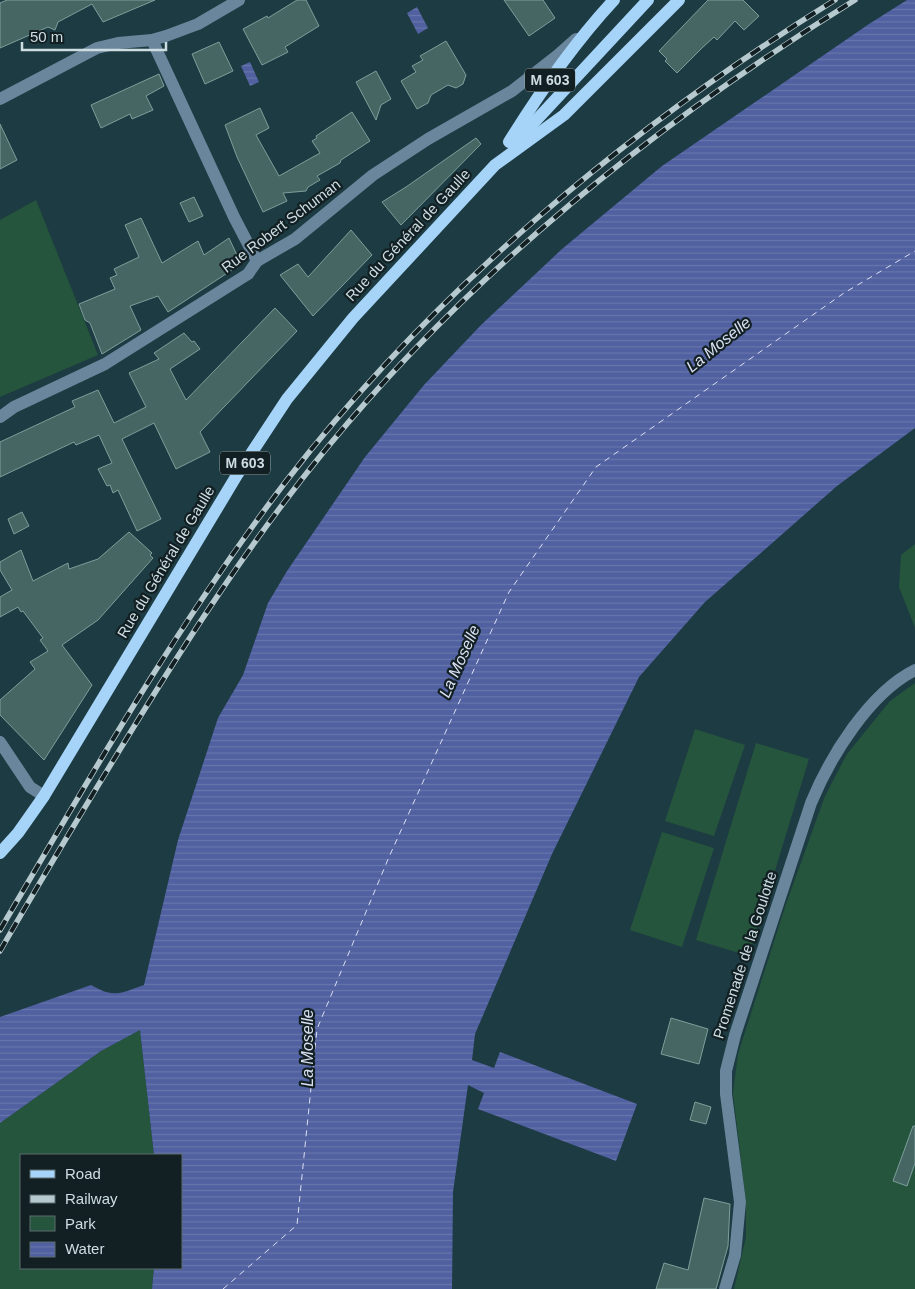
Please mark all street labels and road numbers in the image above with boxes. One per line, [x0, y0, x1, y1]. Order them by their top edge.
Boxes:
road number: M 603 [525, 68, 575, 92]
street label: Rue du Général de Gaulle [342, 165, 473, 304]
street label: Rue Robert Schuman [218, 175, 343, 276]
road number: M 603 [220, 452, 270, 474]
street label: Rue du Général de Gaulle [113, 483, 218, 641]
street label: Promenade de la Goulotte [709, 869, 780, 1041]

